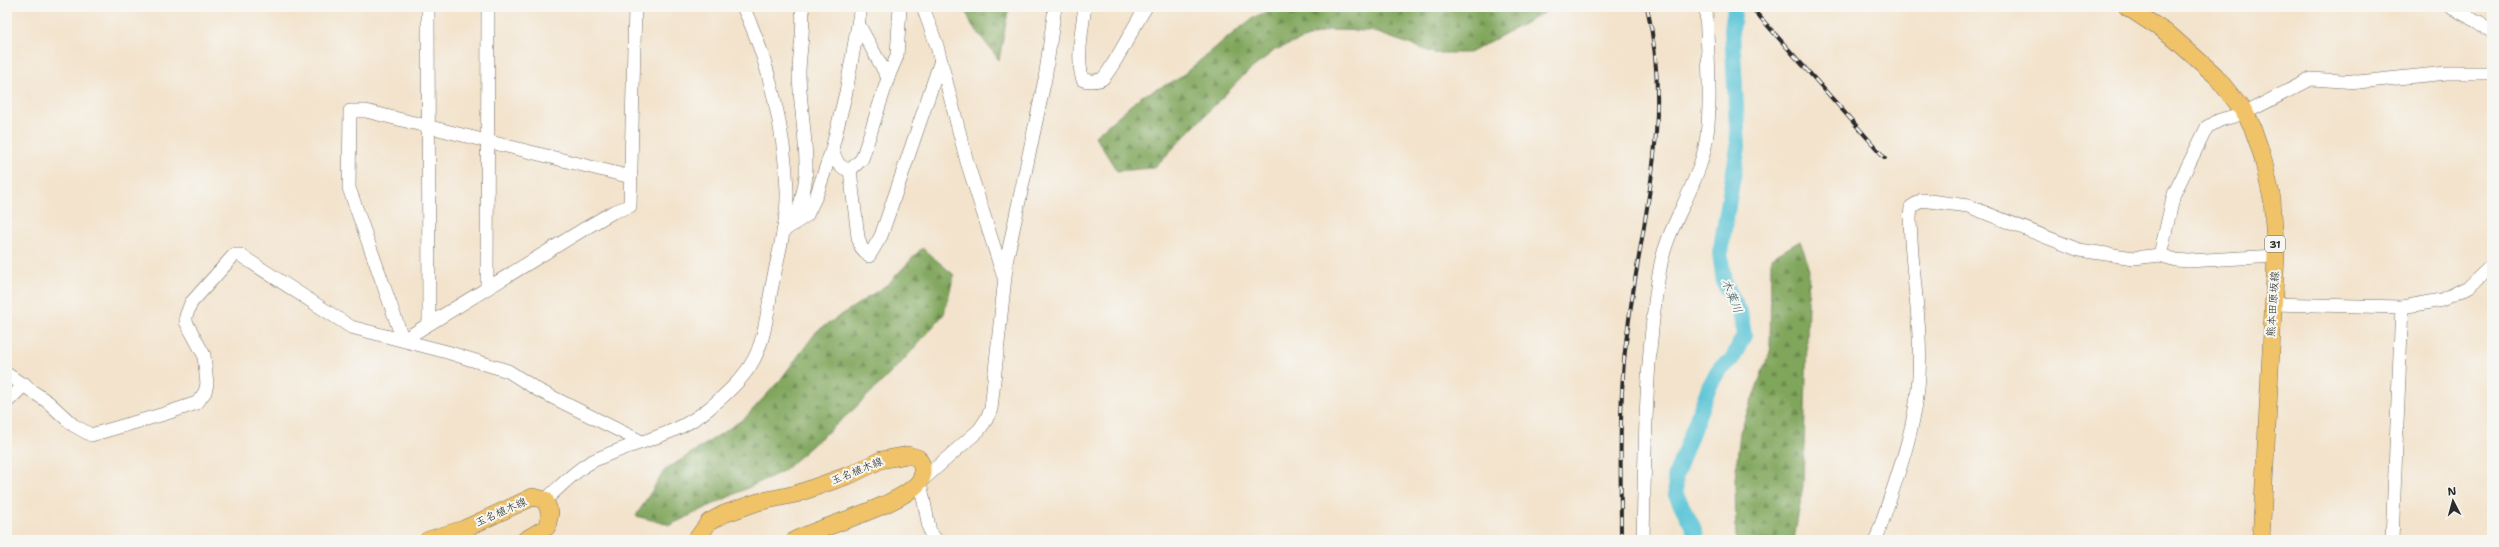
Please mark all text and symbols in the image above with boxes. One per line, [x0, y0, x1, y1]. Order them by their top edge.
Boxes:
road number: 31 [2265, 236, 2285, 252]
street label: 熊本田原坂線 [2263, 271, 2283, 337]
water label: 木葉川 [1718, 276, 1746, 316]
street label: 玉名植木線 [829, 454, 885, 488]
north arrow [2433, 481, 2473, 521]
text: N [2447, 484, 2457, 499]
street label: 玉名植木線 [473, 494, 529, 530]

